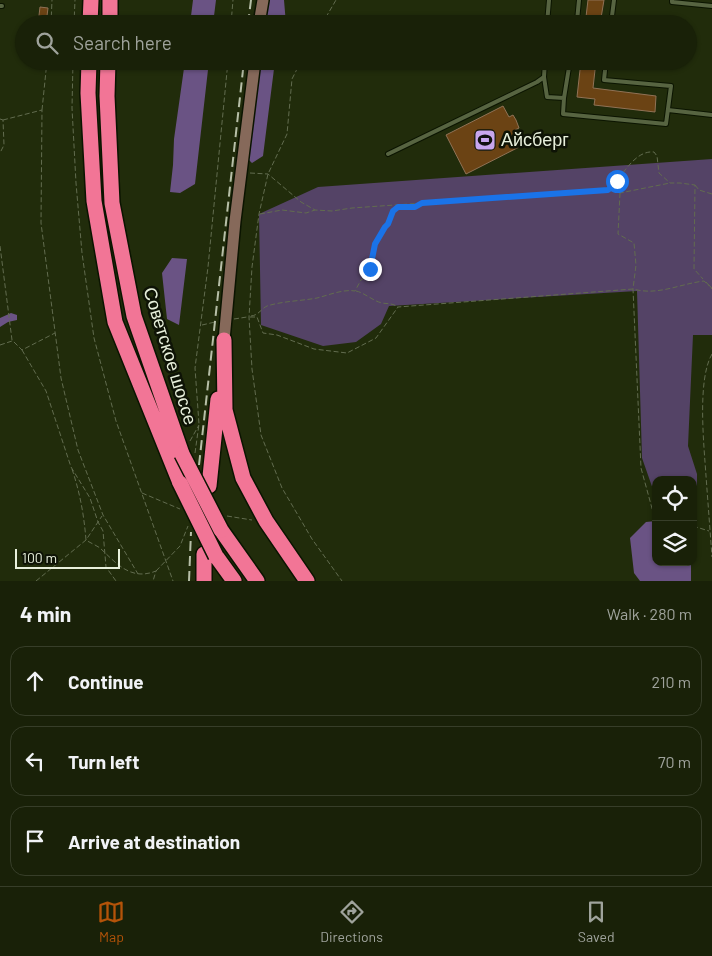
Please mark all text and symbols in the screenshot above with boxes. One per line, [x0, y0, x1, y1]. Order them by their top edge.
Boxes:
search box [15, 15, 697, 70]
icon: search [33, 29, 61, 57]
text: Search here [73, 31, 172, 54]
sports icon: Айсберг [473, 128, 497, 152]
place label: Айсберг [501, 128, 569, 150]
route start [606, 170, 629, 193]
route end [359, 258, 382, 281]
street label: Советское шоссе [140, 284, 202, 427]
map controls [652, 476, 697, 566]
button: locate [652, 476, 697, 521]
button: layers [652, 521, 697, 566]
scale bar [15, 546, 120, 569]
text: 100 m [22, 549, 57, 566]
text: 4 min [20, 601, 71, 626]
text: Walk · 280 m [607, 604, 692, 623]
icon: ahead [21, 667, 49, 695]
text: Continue [68, 670, 144, 693]
text: 210 m [652, 672, 691, 691]
icon: left [21, 747, 49, 775]
text: Turn left [68, 750, 139, 773]
text: 70 m [658, 752, 691, 771]
icon: arrive [21, 827, 49, 855]
text: Arrive at destination [68, 830, 240, 853]
tab: Map [97, 898, 125, 945]
tab: Directions [320, 898, 383, 945]
tab: Saved [578, 898, 615, 945]

